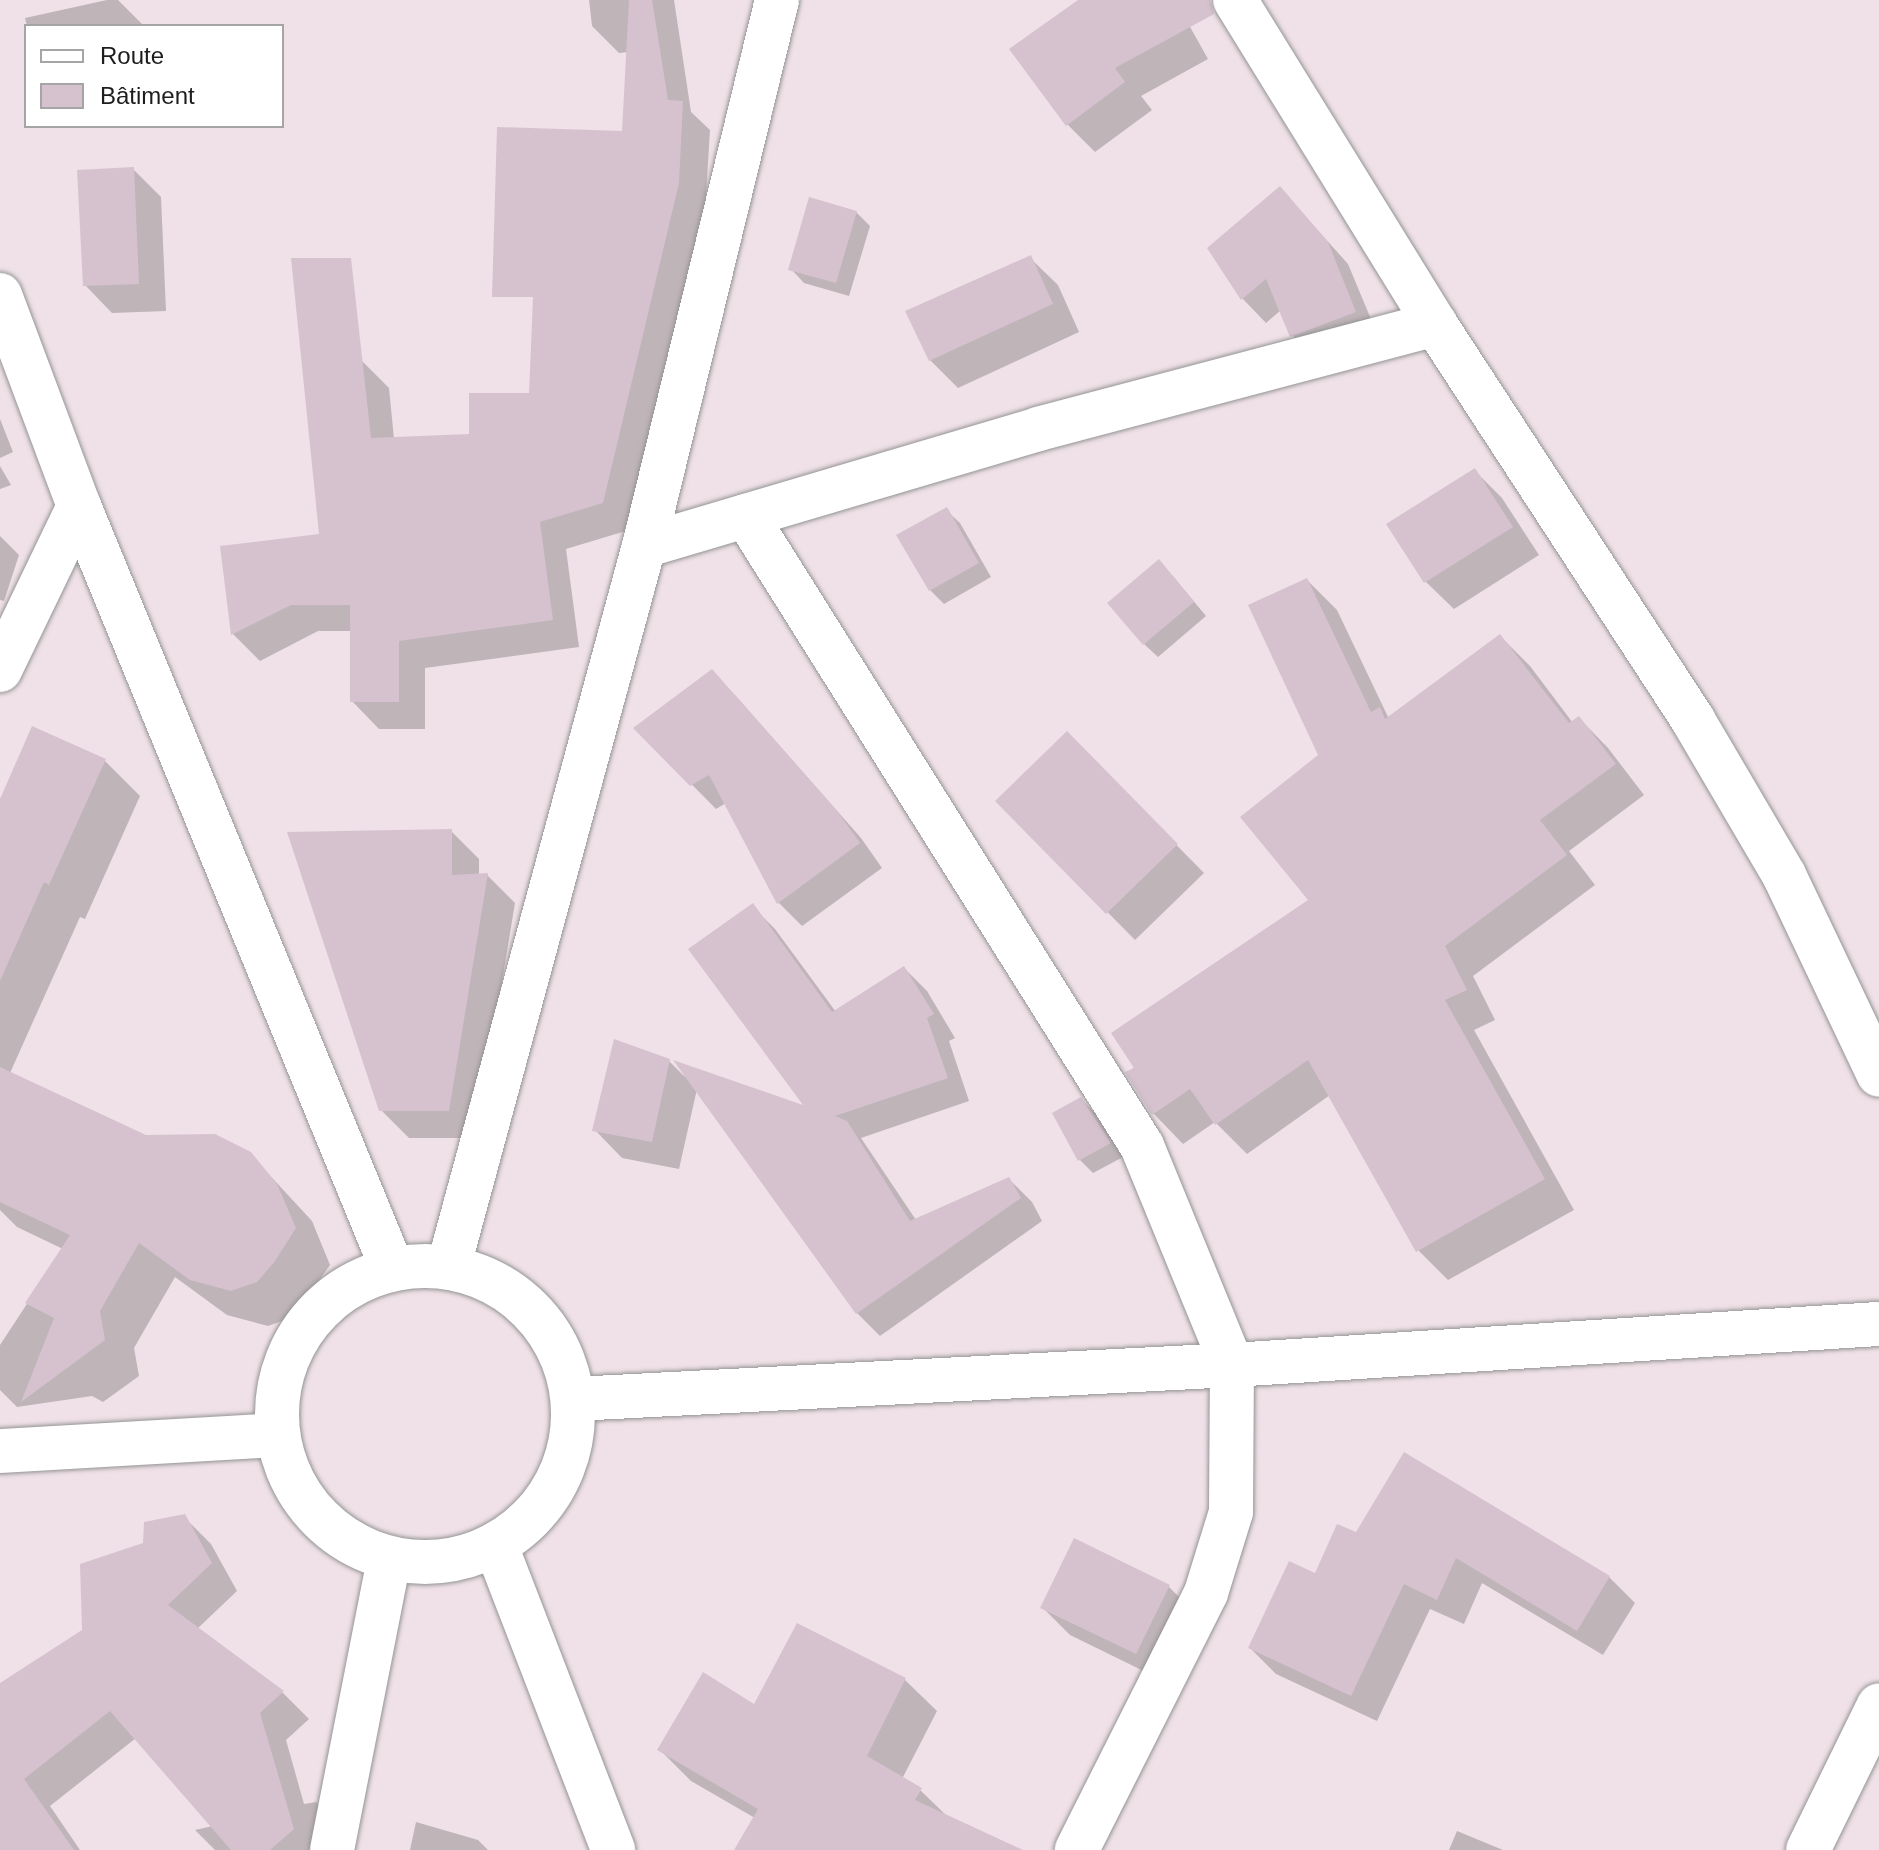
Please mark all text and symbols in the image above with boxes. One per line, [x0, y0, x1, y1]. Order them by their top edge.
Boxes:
legend [24, 24, 284, 128]
text: Route [100, 42, 164, 69]
text: Bâtiment [100, 82, 195, 109]

